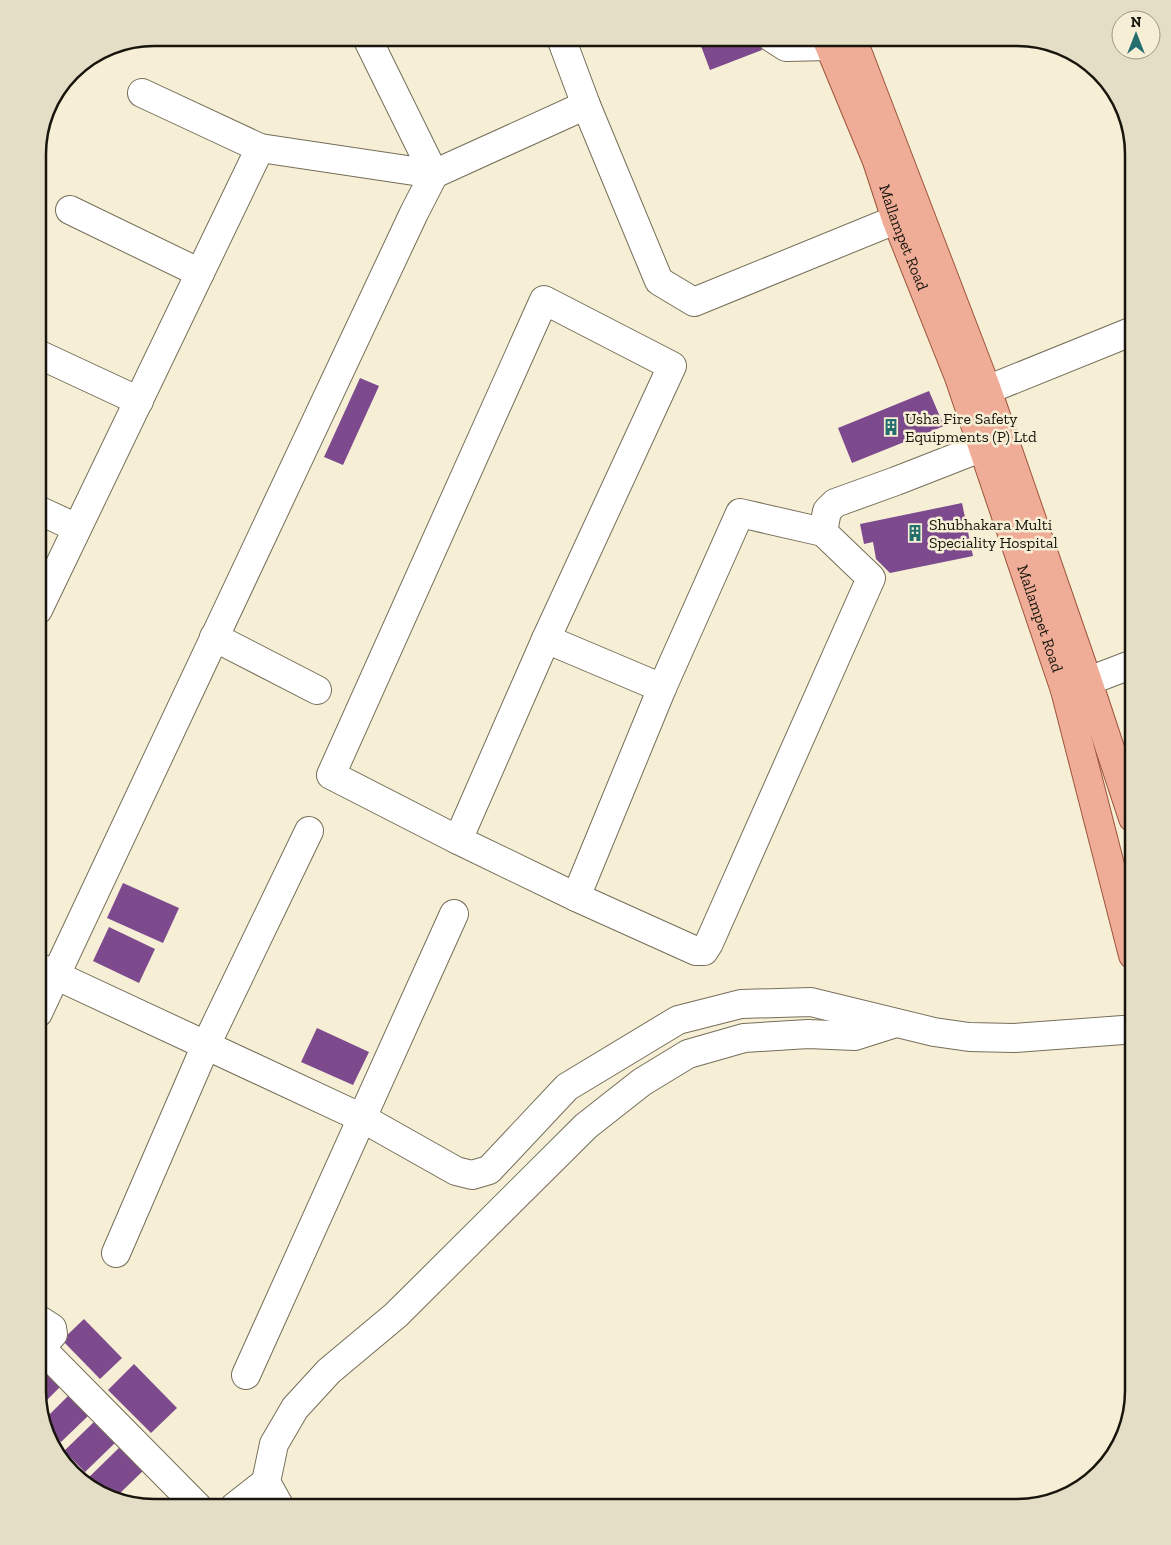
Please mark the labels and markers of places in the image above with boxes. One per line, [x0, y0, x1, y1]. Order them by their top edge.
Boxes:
place label: Usha Fire Safety Equipments (P) Ltd [905, 409, 1037, 446]
building icon: Usha Fire Safety Equipments (P) Ltd [881, 417, 901, 437]
place label: Shubhakara Multi Speciality Hospital [929, 515, 1058, 552]
building icon: Shubhakara Multi Speciality Hospital [905, 523, 925, 543]

